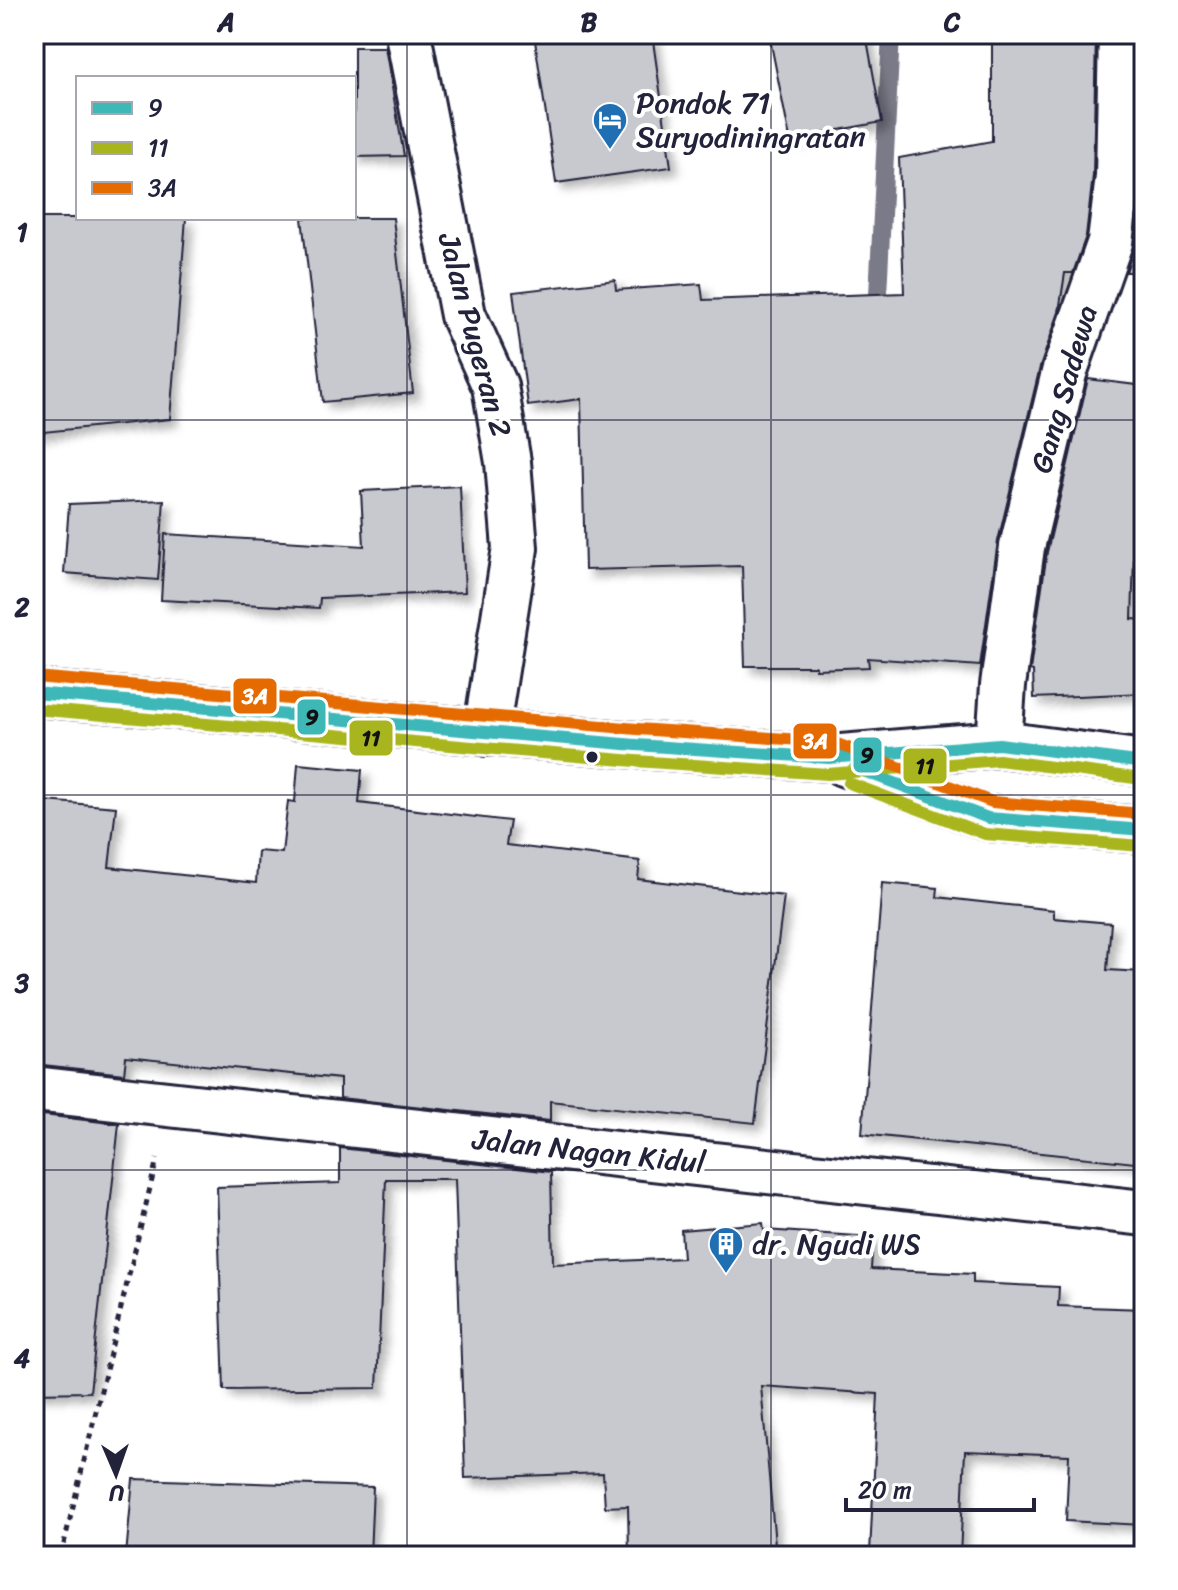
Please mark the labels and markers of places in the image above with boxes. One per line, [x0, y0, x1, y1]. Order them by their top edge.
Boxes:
place label: Pondok 71 Suryodiningratan [636, 76, 866, 164]
hotel icon: Pondok 71 Suryodiningratan [591, 101, 629, 151]
unlabelled marker [584, 749, 600, 765]
place label: dr. Ngudi WS [752, 1217, 920, 1271]
building icon: dr. Ngudi WS [707, 1225, 745, 1275]

